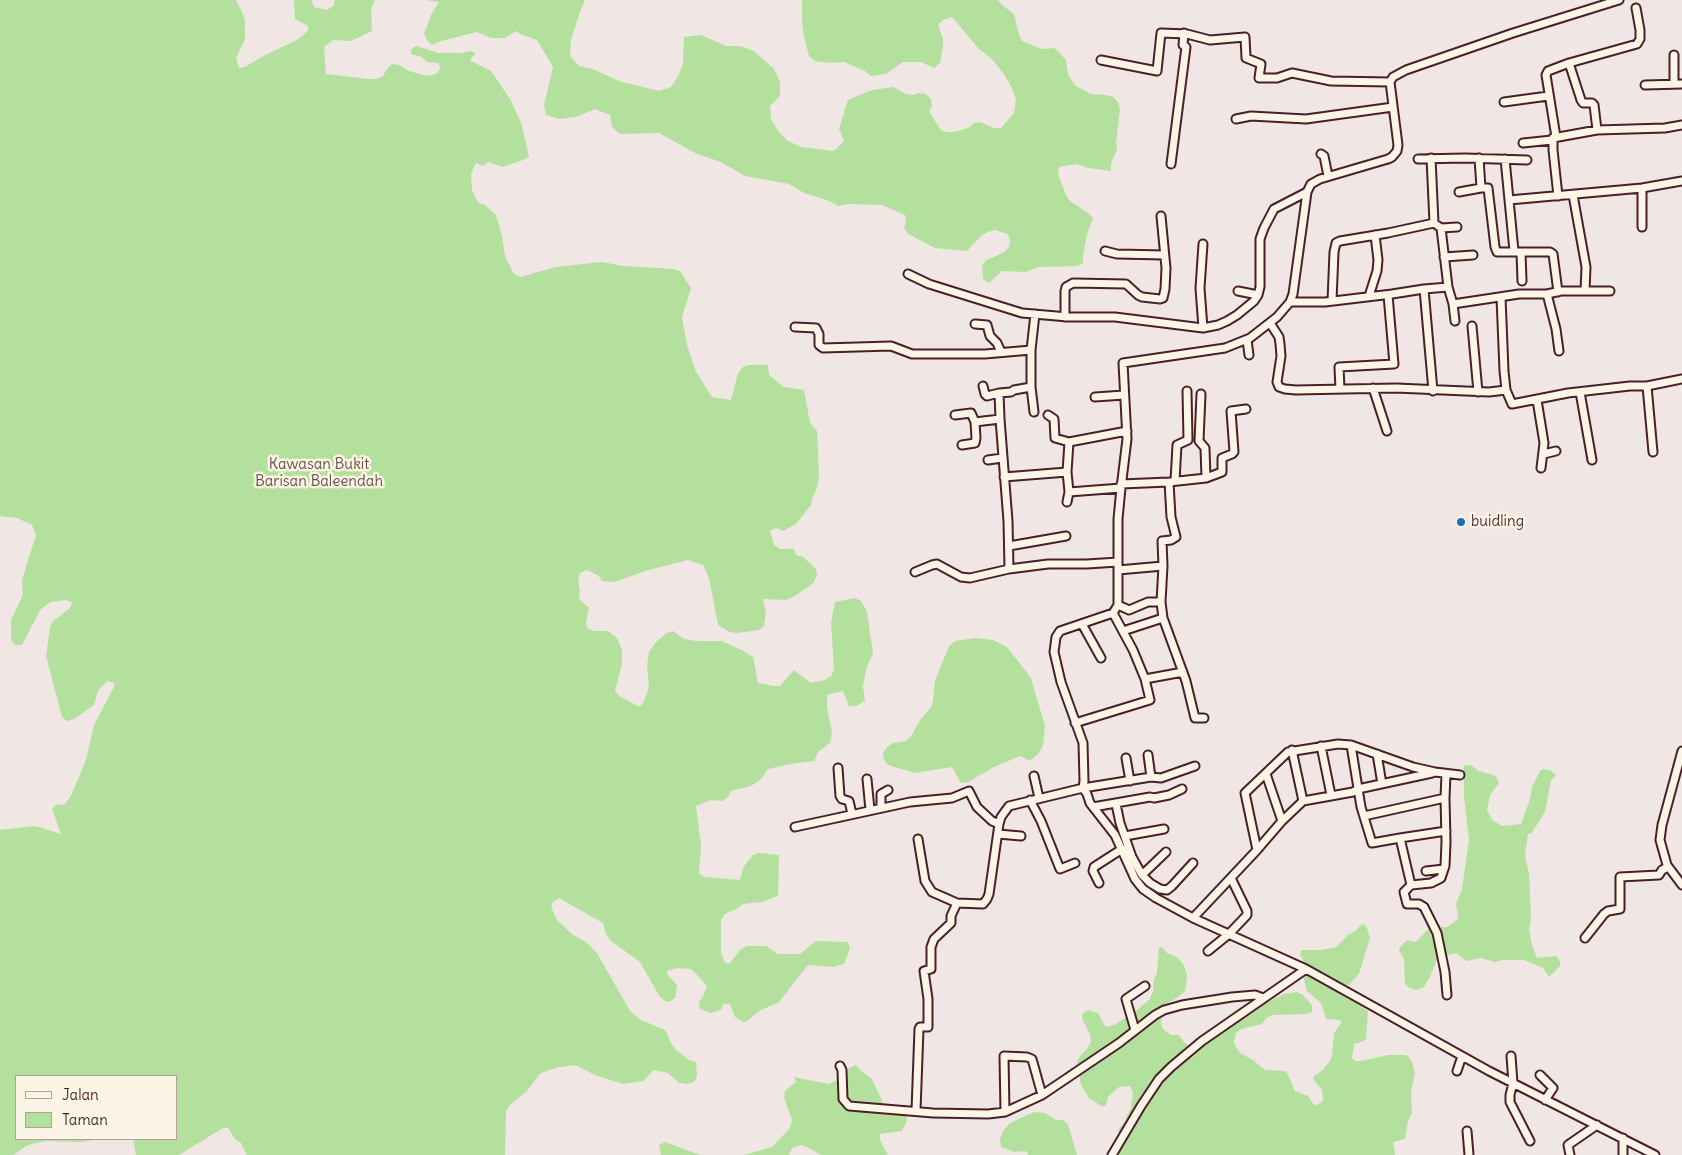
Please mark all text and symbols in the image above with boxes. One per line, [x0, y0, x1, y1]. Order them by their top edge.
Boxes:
park label: Kawasan Bukit Barisan Baleendah [255, 456, 383, 491]
place label: buidling [1471, 513, 1524, 531]
marker: buidling [1455, 516, 1467, 528]
legend [15, 1075, 178, 1140]
text: Jalan [62, 1085, 99, 1104]
text: Taman [62, 1110, 108, 1129]

